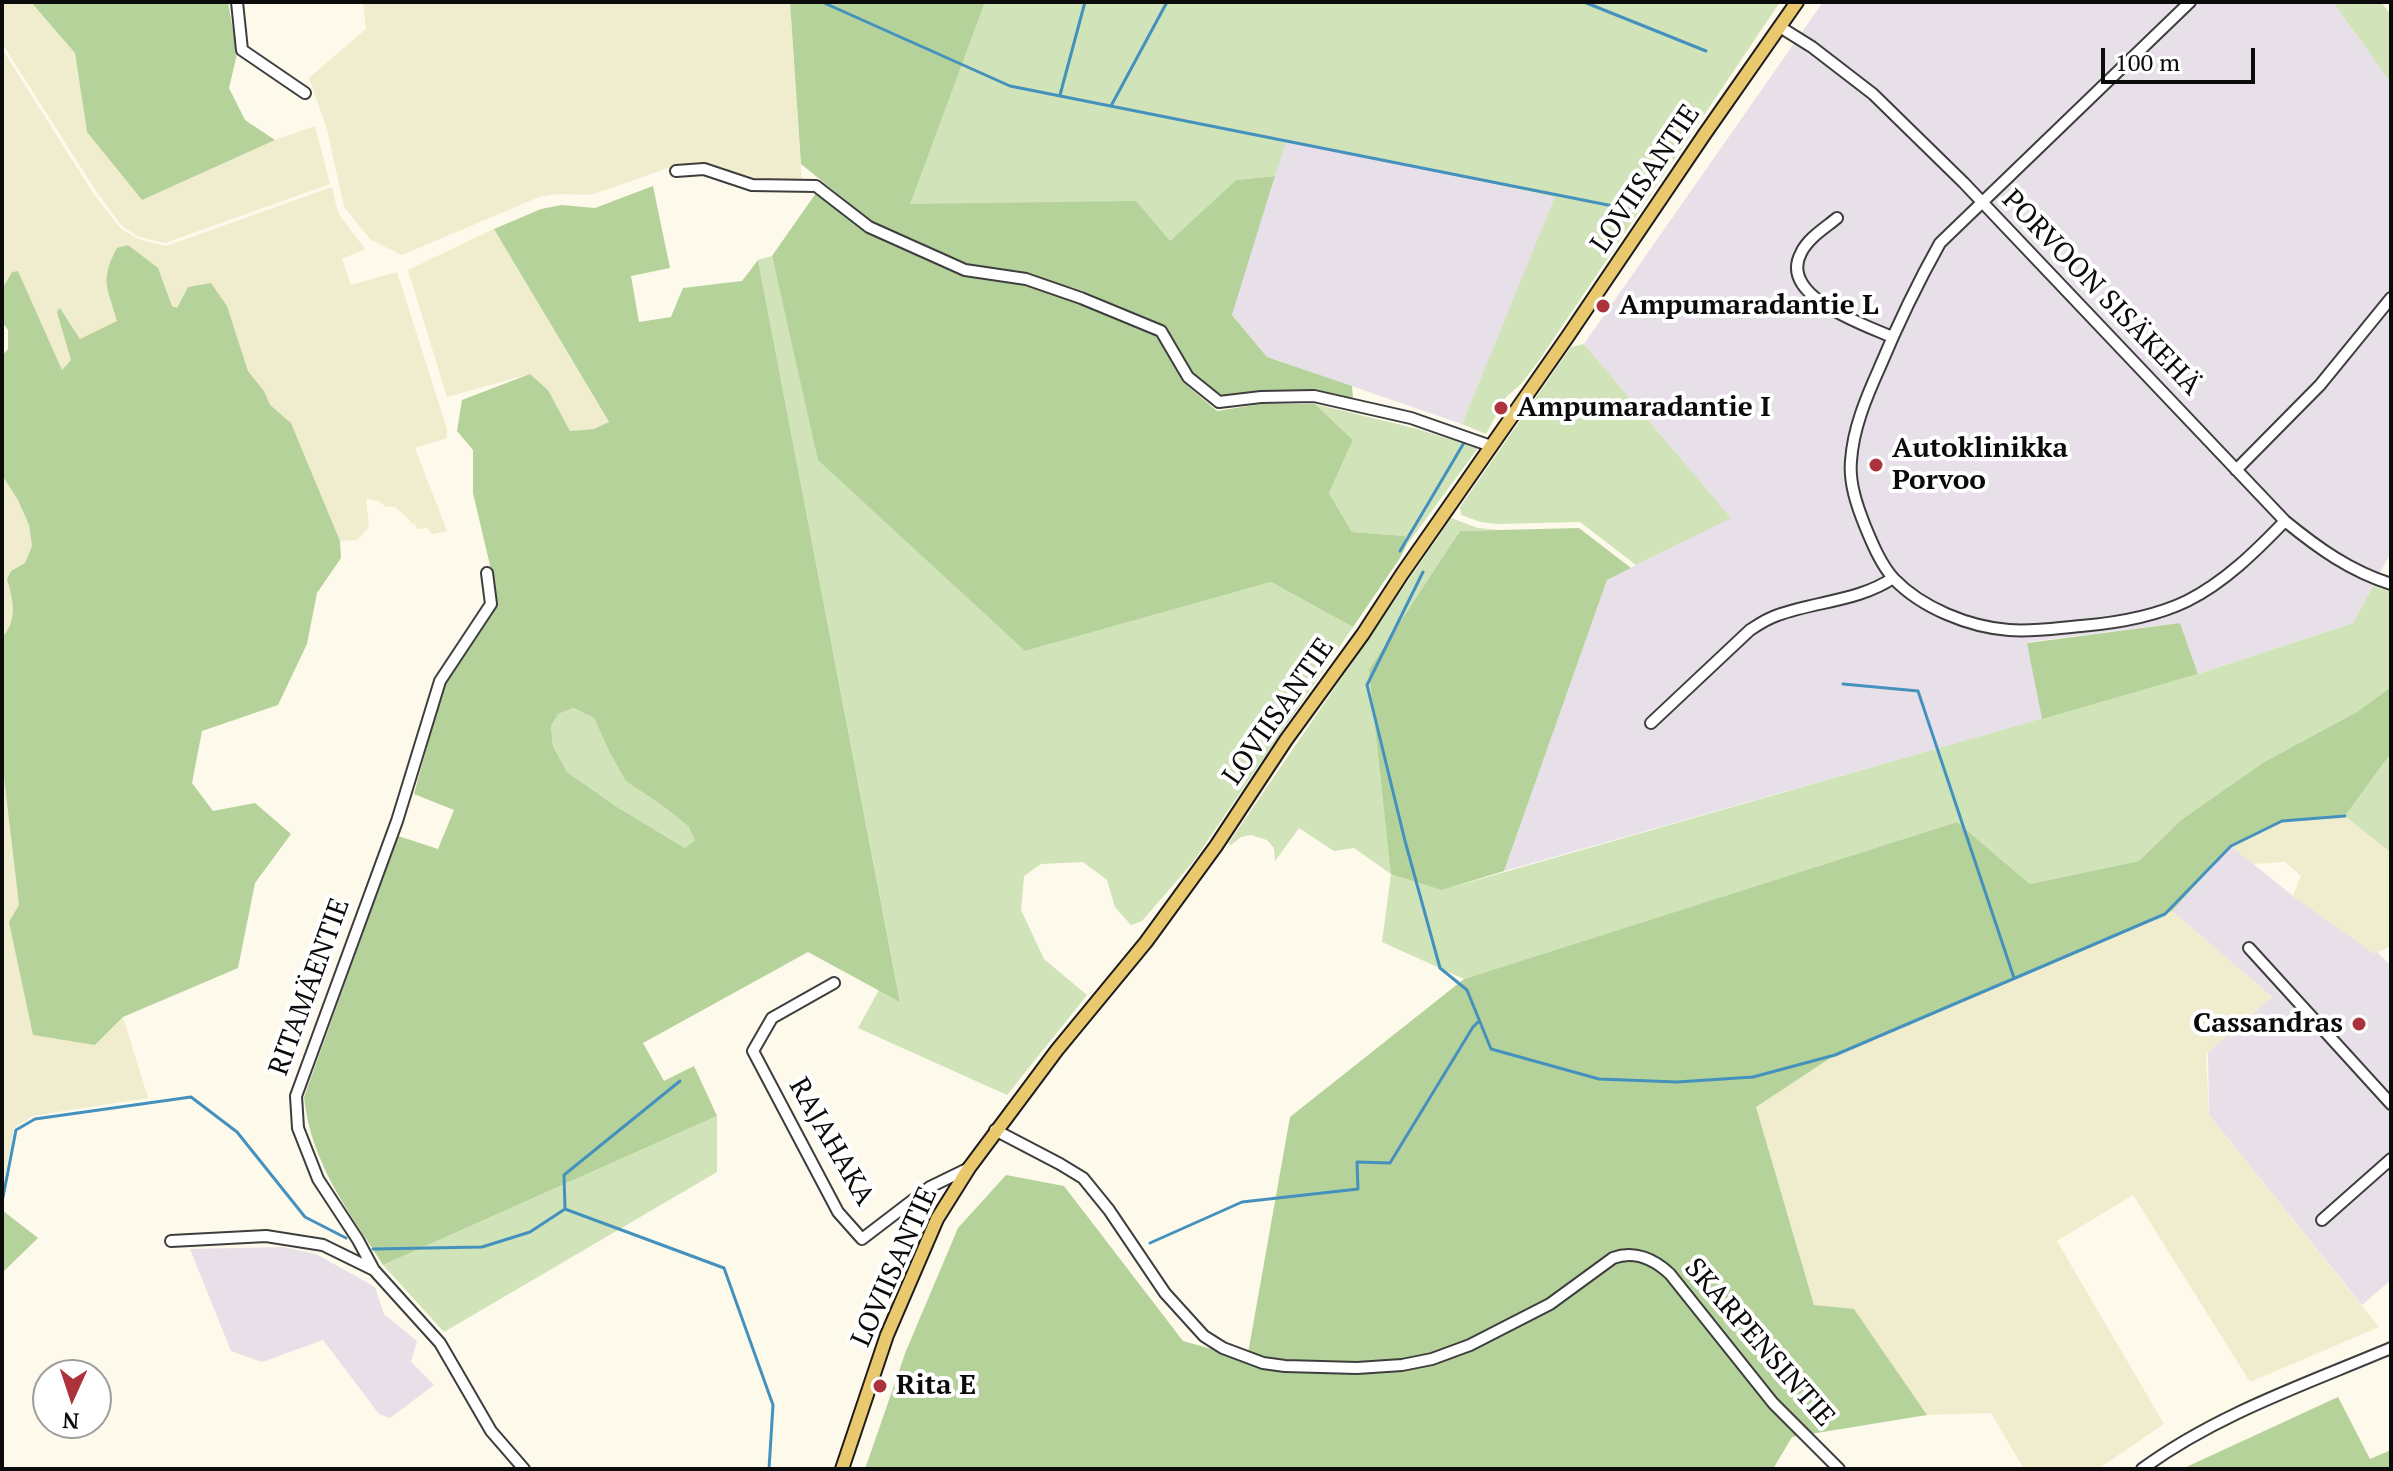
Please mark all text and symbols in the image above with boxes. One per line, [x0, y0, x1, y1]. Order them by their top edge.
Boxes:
scale bar [2105, 32, 2259, 82]
text: 100 m [2115, 46, 2180, 78]
street label: LOVIISANTIE [1584, 99, 1708, 259]
street label: PORVOON SISÄKEHÄ [1994, 183, 2208, 403]
place label: Ampumaradantie L [1619, 289, 1879, 323]
marker: Ampumaradantie L [1594, 297, 1612, 315]
place label: Ampumaradantie I [1517, 391, 1771, 425]
marker: Ampumaradantie I [1492, 399, 1510, 417]
place label: Autoklinikka Porvoo [1892, 432, 2068, 498]
marker: Autoklinikka Porvoo [1867, 456, 1885, 474]
street label: LOVIISANTIE [1216, 632, 1342, 792]
street label: RITAMÄENTIE [262, 894, 358, 1080]
place label: Cassandras [2193, 1007, 2343, 1041]
marker: Cassandras [2350, 1015, 2368, 1033]
street label: RAJAHAKA [781, 1072, 881, 1212]
street label: LOVIISANTIE [845, 1182, 945, 1352]
street label: SKARPENSINTIE [1677, 1252, 1841, 1434]
north arrow [32, 1359, 112, 1439]
place label: Rita E [896, 1369, 976, 1403]
marker: Rita E [871, 1377, 889, 1395]
text: N [62, 1407, 80, 1436]

